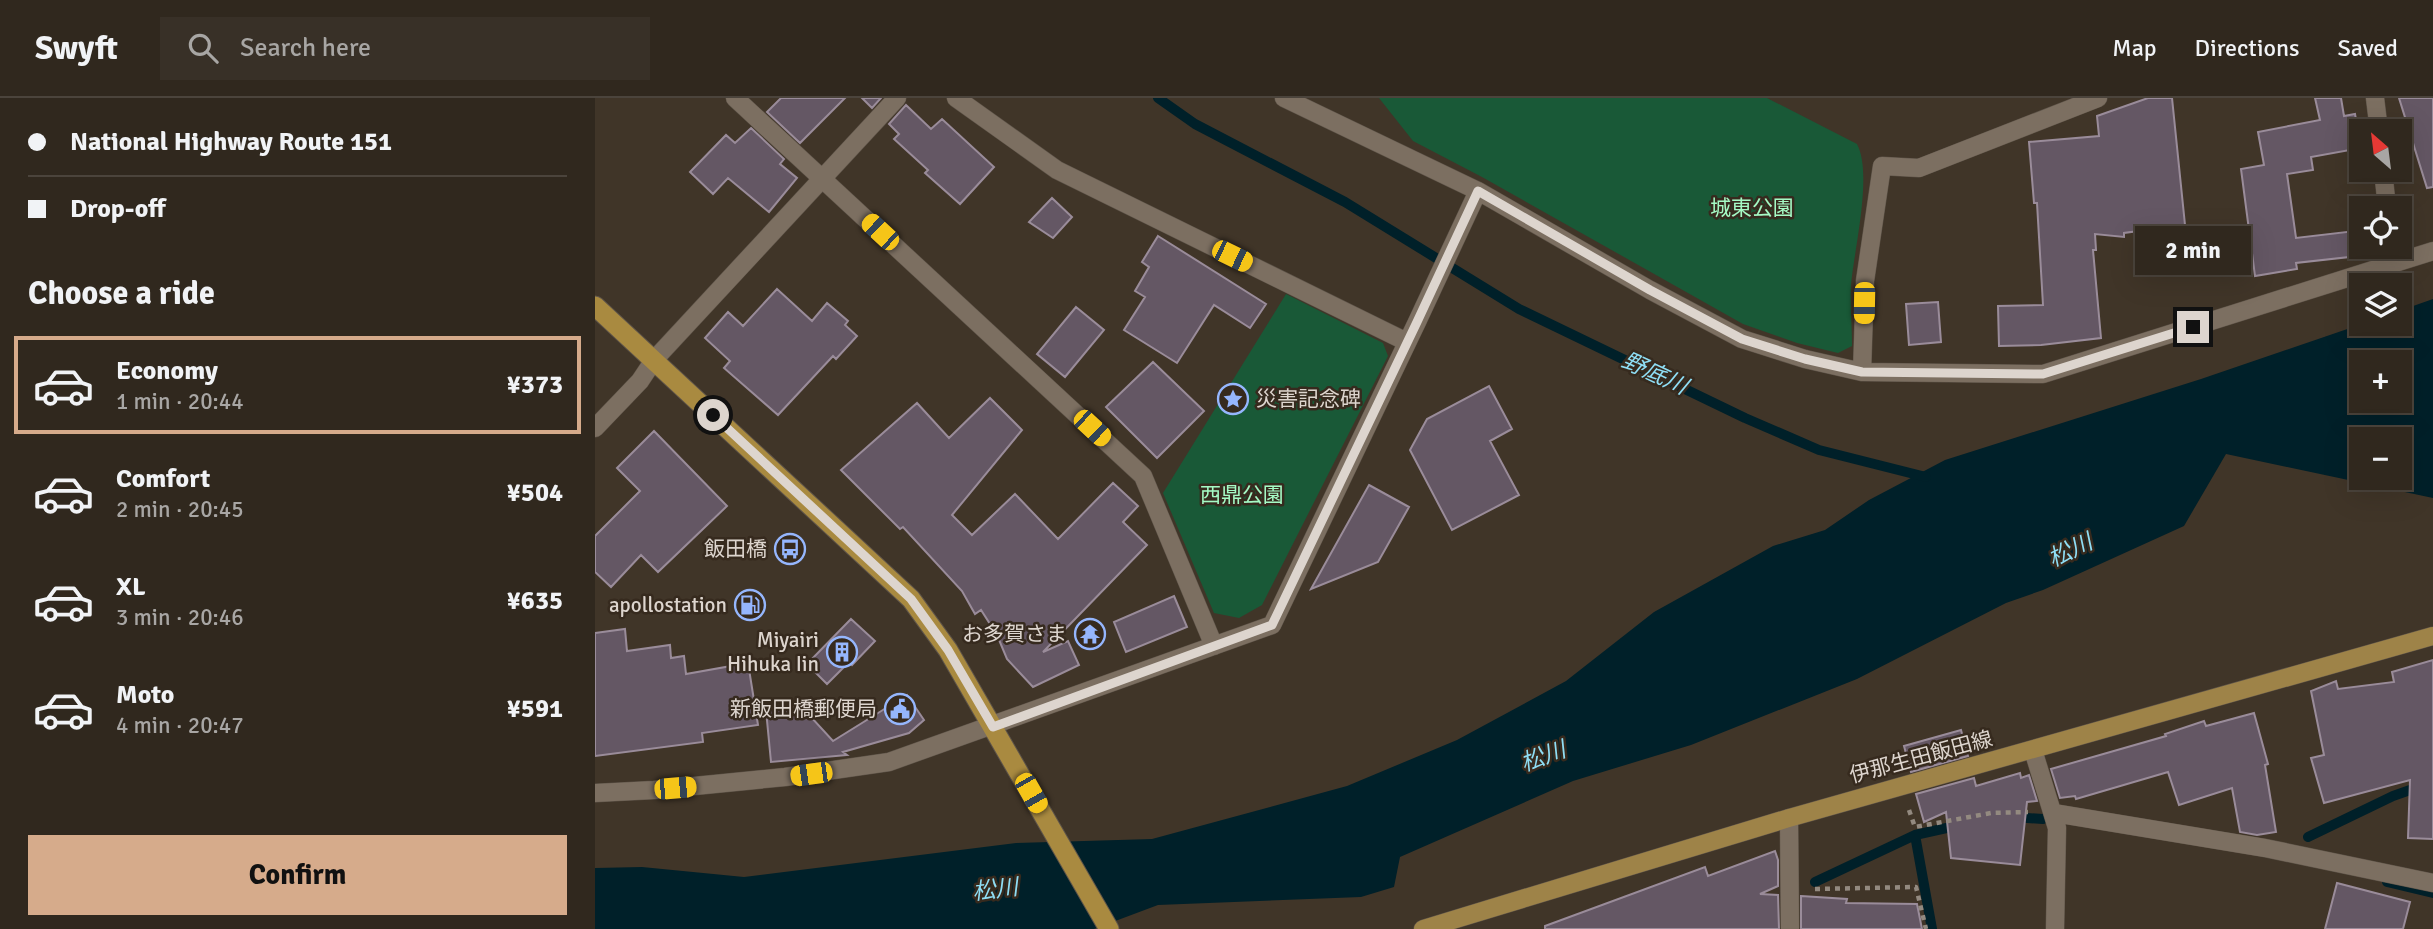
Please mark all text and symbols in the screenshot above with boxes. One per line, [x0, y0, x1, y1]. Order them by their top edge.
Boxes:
search box [160, 17, 650, 80]
text: Swyft [35, 28, 118, 69]
icon: search [184, 29, 222, 67]
text: Search here [240, 32, 371, 64]
text: Map [2112, 33, 2157, 63]
text: Directions [2195, 33, 2300, 63]
text: Saved [2338, 33, 2398, 63]
north arrow [2349, 119, 2411, 182]
map controls [2349, 119, 2412, 490]
text: National Highway Route 151 [70, 126, 392, 158]
text: Drop-off [70, 193, 166, 225]
park label: 城東公園 [1710, 195, 1794, 221]
button: locate [2349, 196, 2412, 259]
car [858, 210, 903, 254]
callout: 2 min [2135, 226, 2251, 274]
text: 2 min [2165, 236, 2221, 265]
car [1209, 237, 1256, 275]
button: layers [2349, 273, 2412, 336]
text: Choose a ride [28, 274, 215, 313]
car [1854, 282, 1875, 324]
route end [2177, 311, 2209, 343]
water label: 野底川 [1617, 346, 1695, 402]
button: + [2349, 350, 2412, 413]
icon: car [32, 354, 95, 417]
text: Economy [116, 355, 218, 387]
text: ¥373 [507, 369, 563, 401]
place icon: 災害記念碑 [1216, 382, 1250, 416]
place label: 災害記念碑 [1256, 386, 1361, 412]
text: 1 min · 20:44 [116, 387, 244, 416]
route start [697, 399, 729, 431]
car [1070, 406, 1115, 450]
button: − [2349, 427, 2412, 490]
icon: car [32, 462, 95, 525]
text: Comfort [116, 463, 210, 495]
text: ¥504 [507, 477, 563, 509]
park label: 西鼎公園 [1200, 482, 1284, 508]
text: 2 min · 20:45 [116, 495, 244, 524]
water label: 松川 [2043, 526, 2100, 574]
bus stop icon: 飯田橋 [773, 532, 807, 566]
place label: 飯田橋 [704, 536, 767, 562]
icon: car [32, 570, 95, 633]
text: XL [116, 571, 146, 603]
text: ¥635 [507, 585, 563, 617]
fuel station icon: apollostation [733, 588, 767, 622]
place label: apollostation [609, 592, 727, 618]
text: 3 min · 20:46 [116, 603, 244, 632]
temple icon: お多賀さま [1073, 617, 1107, 651]
place label: お多賀さま [962, 621, 1067, 647]
place label: Miyairi Hihuka Iin [727, 627, 819, 677]
building icon: Miyairi Hihuka Iin [825, 635, 859, 669]
icon: car [32, 678, 95, 741]
text: Moto [116, 679, 174, 711]
public building icon: 新飯田橋郵便局 [883, 692, 917, 726]
text: ¥591 [507, 693, 563, 725]
place label: 新飯田橋郵便局 [730, 696, 877, 722]
text: 4 min · 20:47 [116, 711, 244, 740]
street label: 伊那生田飯田線 [1847, 725, 1995, 789]
water label: 松川 [1517, 734, 1573, 778]
car [789, 761, 834, 787]
car [1012, 770, 1051, 816]
car [654, 776, 697, 800]
button: Confirm [28, 835, 567, 915]
water label: 松川 [970, 872, 1023, 907]

